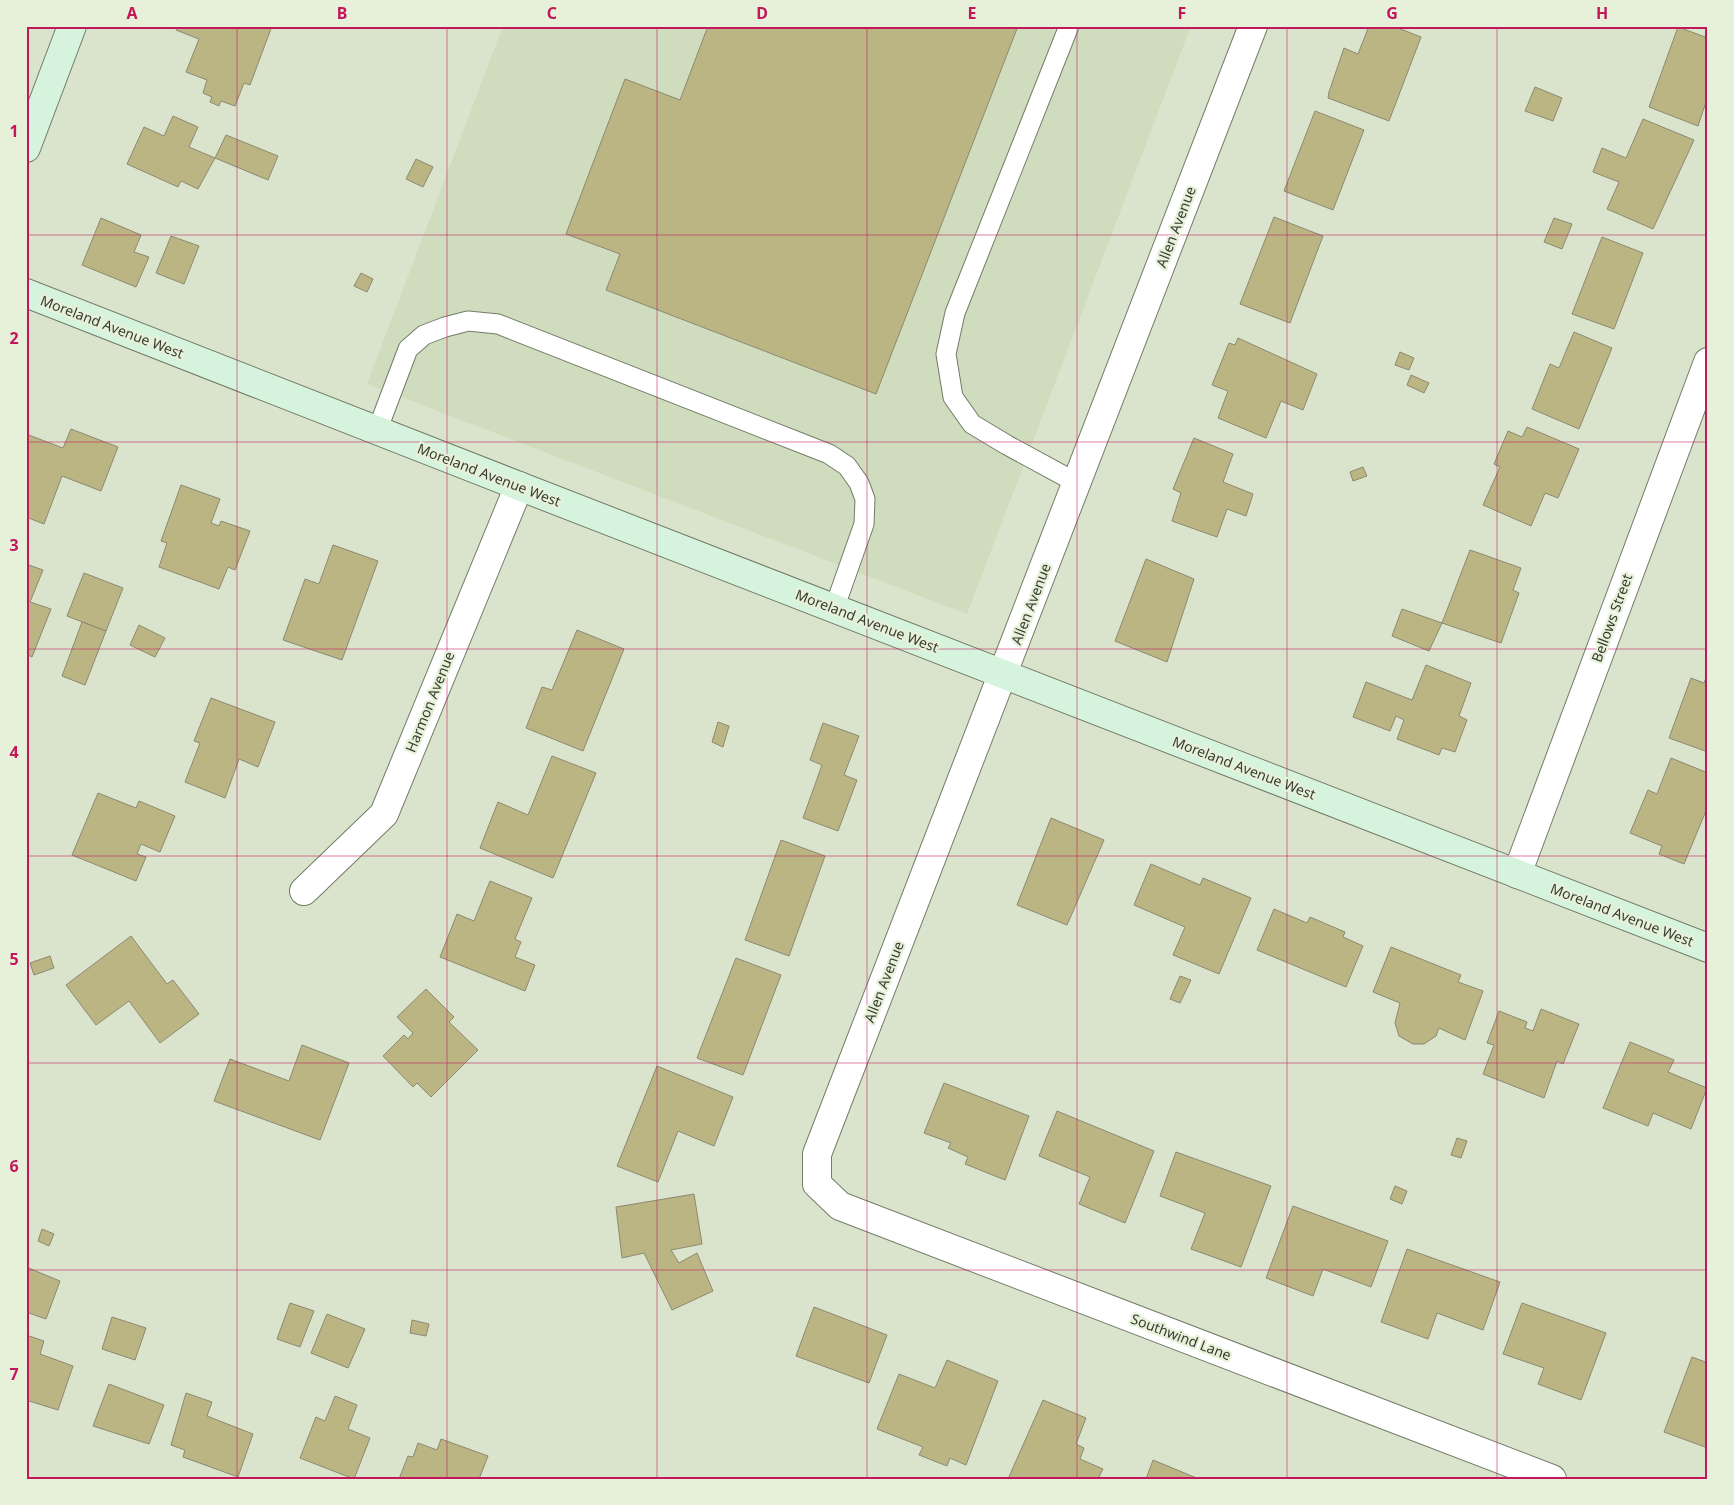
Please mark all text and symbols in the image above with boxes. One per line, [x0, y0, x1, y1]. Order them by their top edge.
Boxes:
text: A [126, 2, 138, 24]
text: B [337, 2, 347, 24]
text: C [547, 2, 557, 24]
text: D [756, 2, 768, 24]
text: E [968, 2, 977, 24]
text: F [1178, 2, 1186, 24]
text: G [1386, 2, 1398, 24]
text: H [1596, 2, 1608, 24]
text: 1 [9, 120, 19, 142]
street label: Allen Avenue [1151, 183, 1200, 270]
street label: Moreland Avenue West [38, 290, 187, 363]
text: 2 [9, 327, 19, 349]
street label: Moreland Avenue West [415, 438, 564, 511]
text: 3 [9, 534, 19, 556]
street label: Allen Avenue [1006, 560, 1055, 647]
street label: Bellows Street [1587, 571, 1636, 665]
street label: Moreland Avenue West [793, 584, 942, 657]
street label: Harmon Avenue [401, 649, 458, 755]
street label: Moreland Avenue West [1170, 731, 1319, 804]
text: 4 [9, 741, 19, 763]
street label: Moreland Avenue West [1548, 878, 1697, 951]
street label: Allen Avenue [859, 938, 908, 1025]
text: 5 [9, 948, 19, 970]
text: 6 [9, 1155, 19, 1177]
street label: Southwind Lane [1128, 1309, 1234, 1364]
text: 7 [9, 1363, 19, 1385]

